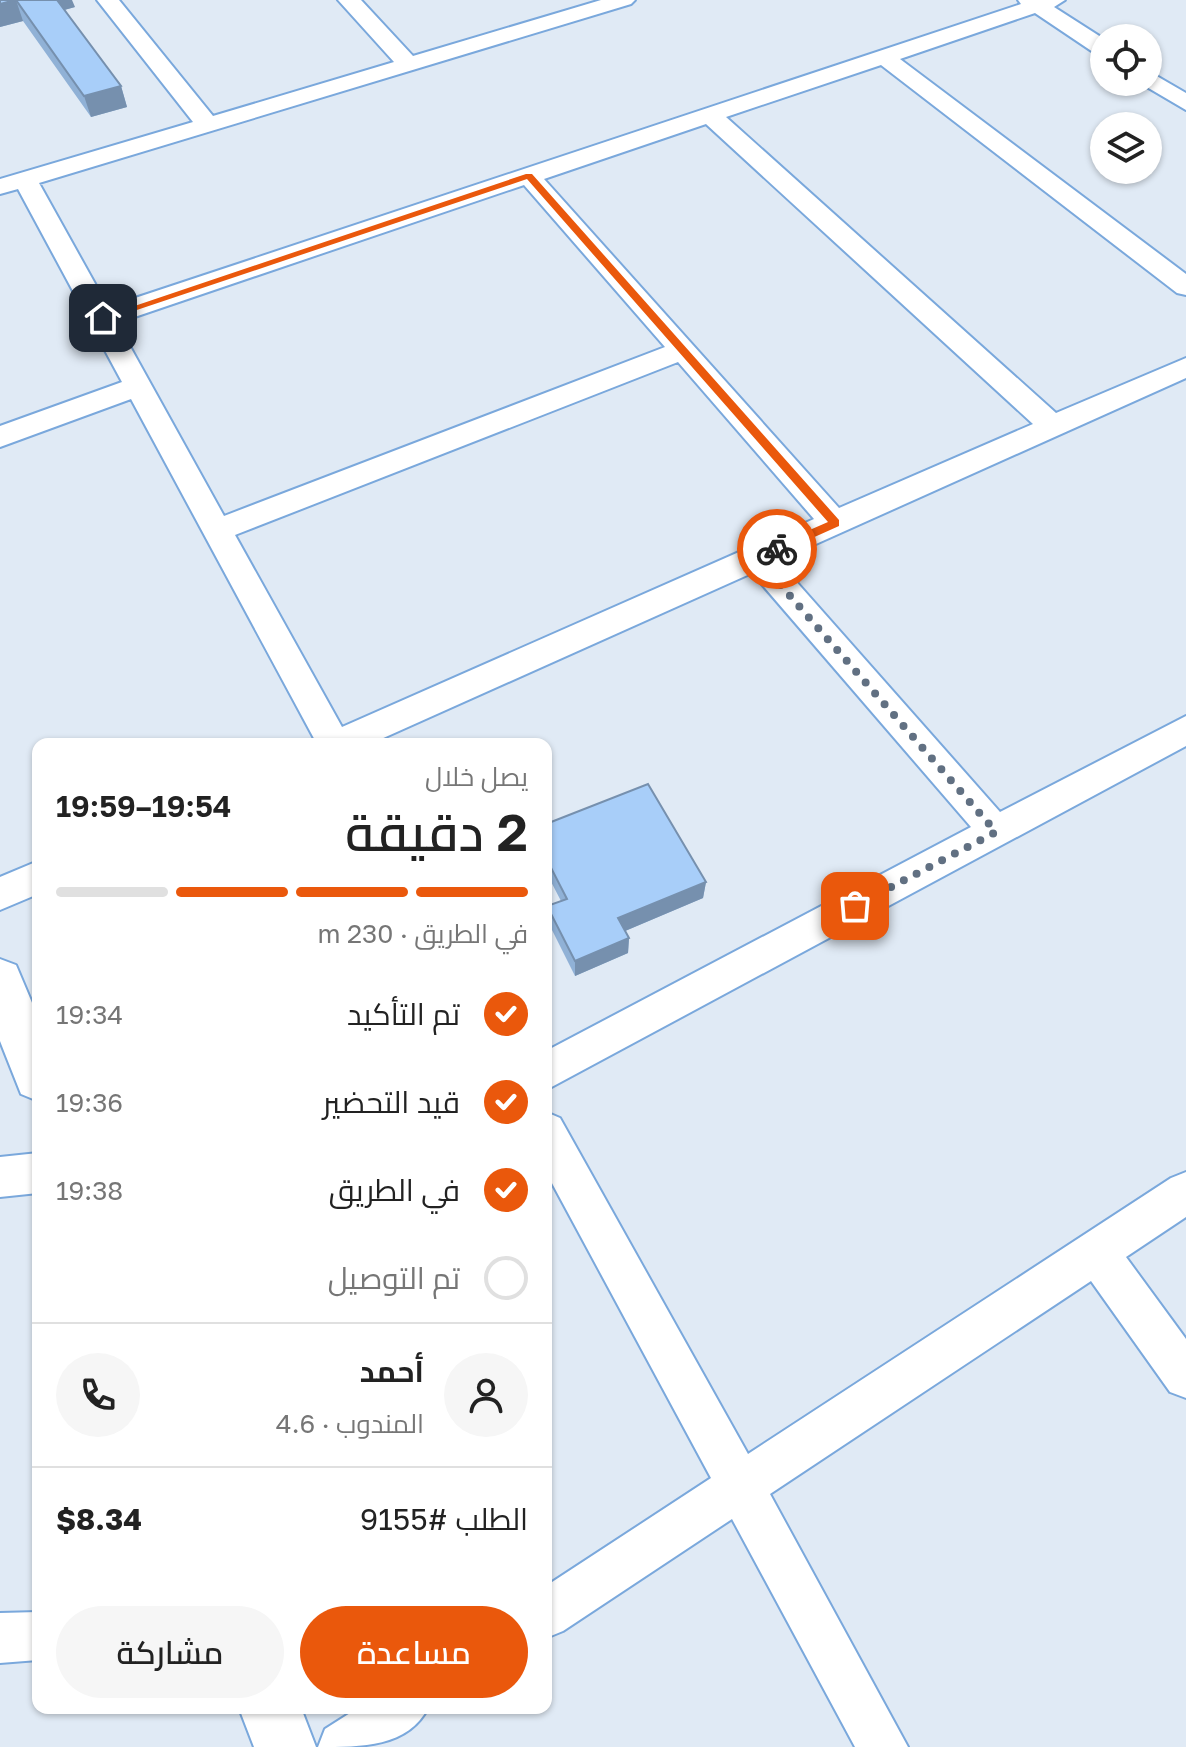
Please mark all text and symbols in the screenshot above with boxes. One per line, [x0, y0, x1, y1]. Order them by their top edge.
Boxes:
map controls [1090, 24, 1162, 184]
button: locate [1090, 24, 1162, 96]
button: layers [1090, 112, 1162, 184]
pin [69, 284, 137, 352]
icon: home [81, 296, 125, 340]
courier [737, 509, 817, 589]
icon: bike [755, 527, 799, 571]
text: يصل خلال [425, 761, 528, 792]
text: 19:54–19:59 [56, 788, 232, 824]
text: 2 دقيقة [345, 800, 528, 862]
pin [821, 872, 889, 940]
icon: bag [833, 884, 877, 928]
text: في الطريق · 230 m [317, 918, 528, 949]
icon: check [484, 992, 528, 1036]
text: تم التأكيد [347, 996, 460, 1032]
text: 19:34 [56, 999, 123, 1030]
icon: check [484, 1080, 528, 1124]
text: قيد التحضير [323, 1084, 460, 1120]
text: 19:36 [56, 1087, 123, 1118]
icon: check [484, 1168, 528, 1212]
text: في الطريق [329, 1172, 460, 1208]
text: 19:38 [56, 1175, 123, 1206]
text: تم التوصيل [328, 1260, 460, 1296]
button: phone [56, 1353, 140, 1437]
text: أحمد [360, 1353, 424, 1389]
button: person [444, 1353, 528, 1437]
text: المندوب · 4.6 [276, 1408, 424, 1439]
text: $8.34 [56, 1501, 142, 1537]
text: الطلب #9155 [360, 1501, 528, 1537]
button: مشاركة [56, 1606, 284, 1698]
button: مساعدة [300, 1606, 528, 1698]

